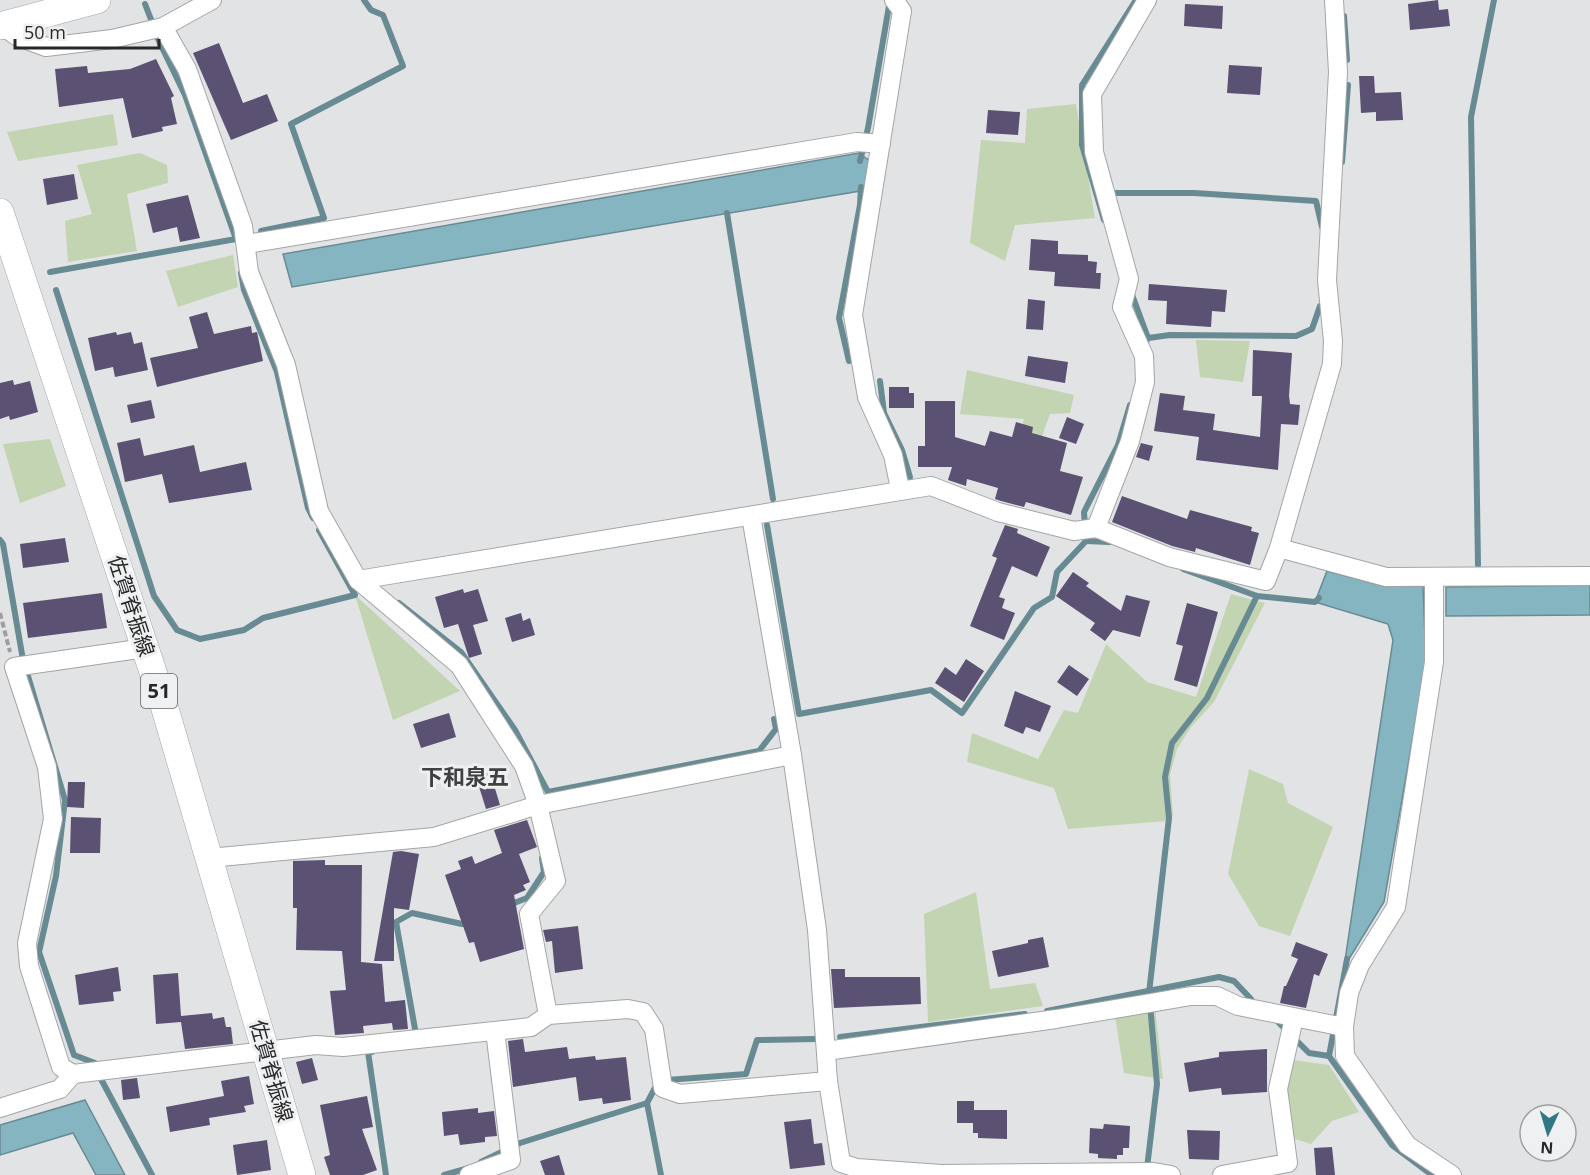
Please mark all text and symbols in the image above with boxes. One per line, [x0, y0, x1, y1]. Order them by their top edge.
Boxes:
scale bar [15, 12, 159, 50]
text: 50 m [24, 20, 66, 44]
street label: 佐賀脊振線 [102, 551, 161, 660]
road number: 51 [141, 674, 177, 708]
district label: 下和泉五 [421, 761, 509, 791]
street label: 佐賀脊振線 [244, 1016, 300, 1125]
north arrow [1518, 1103, 1578, 1163]
text: N [1540, 1137, 1554, 1159]

